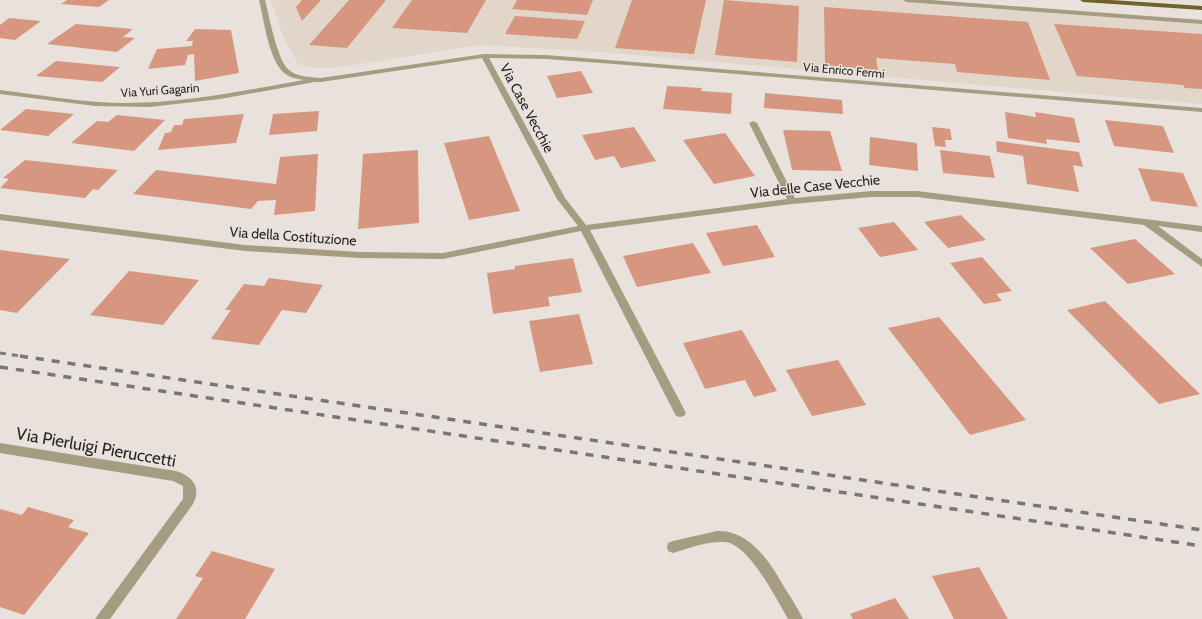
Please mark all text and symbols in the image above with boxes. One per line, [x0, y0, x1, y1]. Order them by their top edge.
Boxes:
street label: Via Enrico Fermi [803, 59, 885, 81]
street label: Via Case Vecchie [496, 60, 558, 156]
street label: Via Yuri Gagarin [120, 80, 200, 100]
street label: Via delle Case Vecchie [749, 170, 881, 202]
street label: Via della Costituzione [229, 223, 357, 249]
street label: Via Pierluigi Pieruccetti [15, 423, 177, 471]

